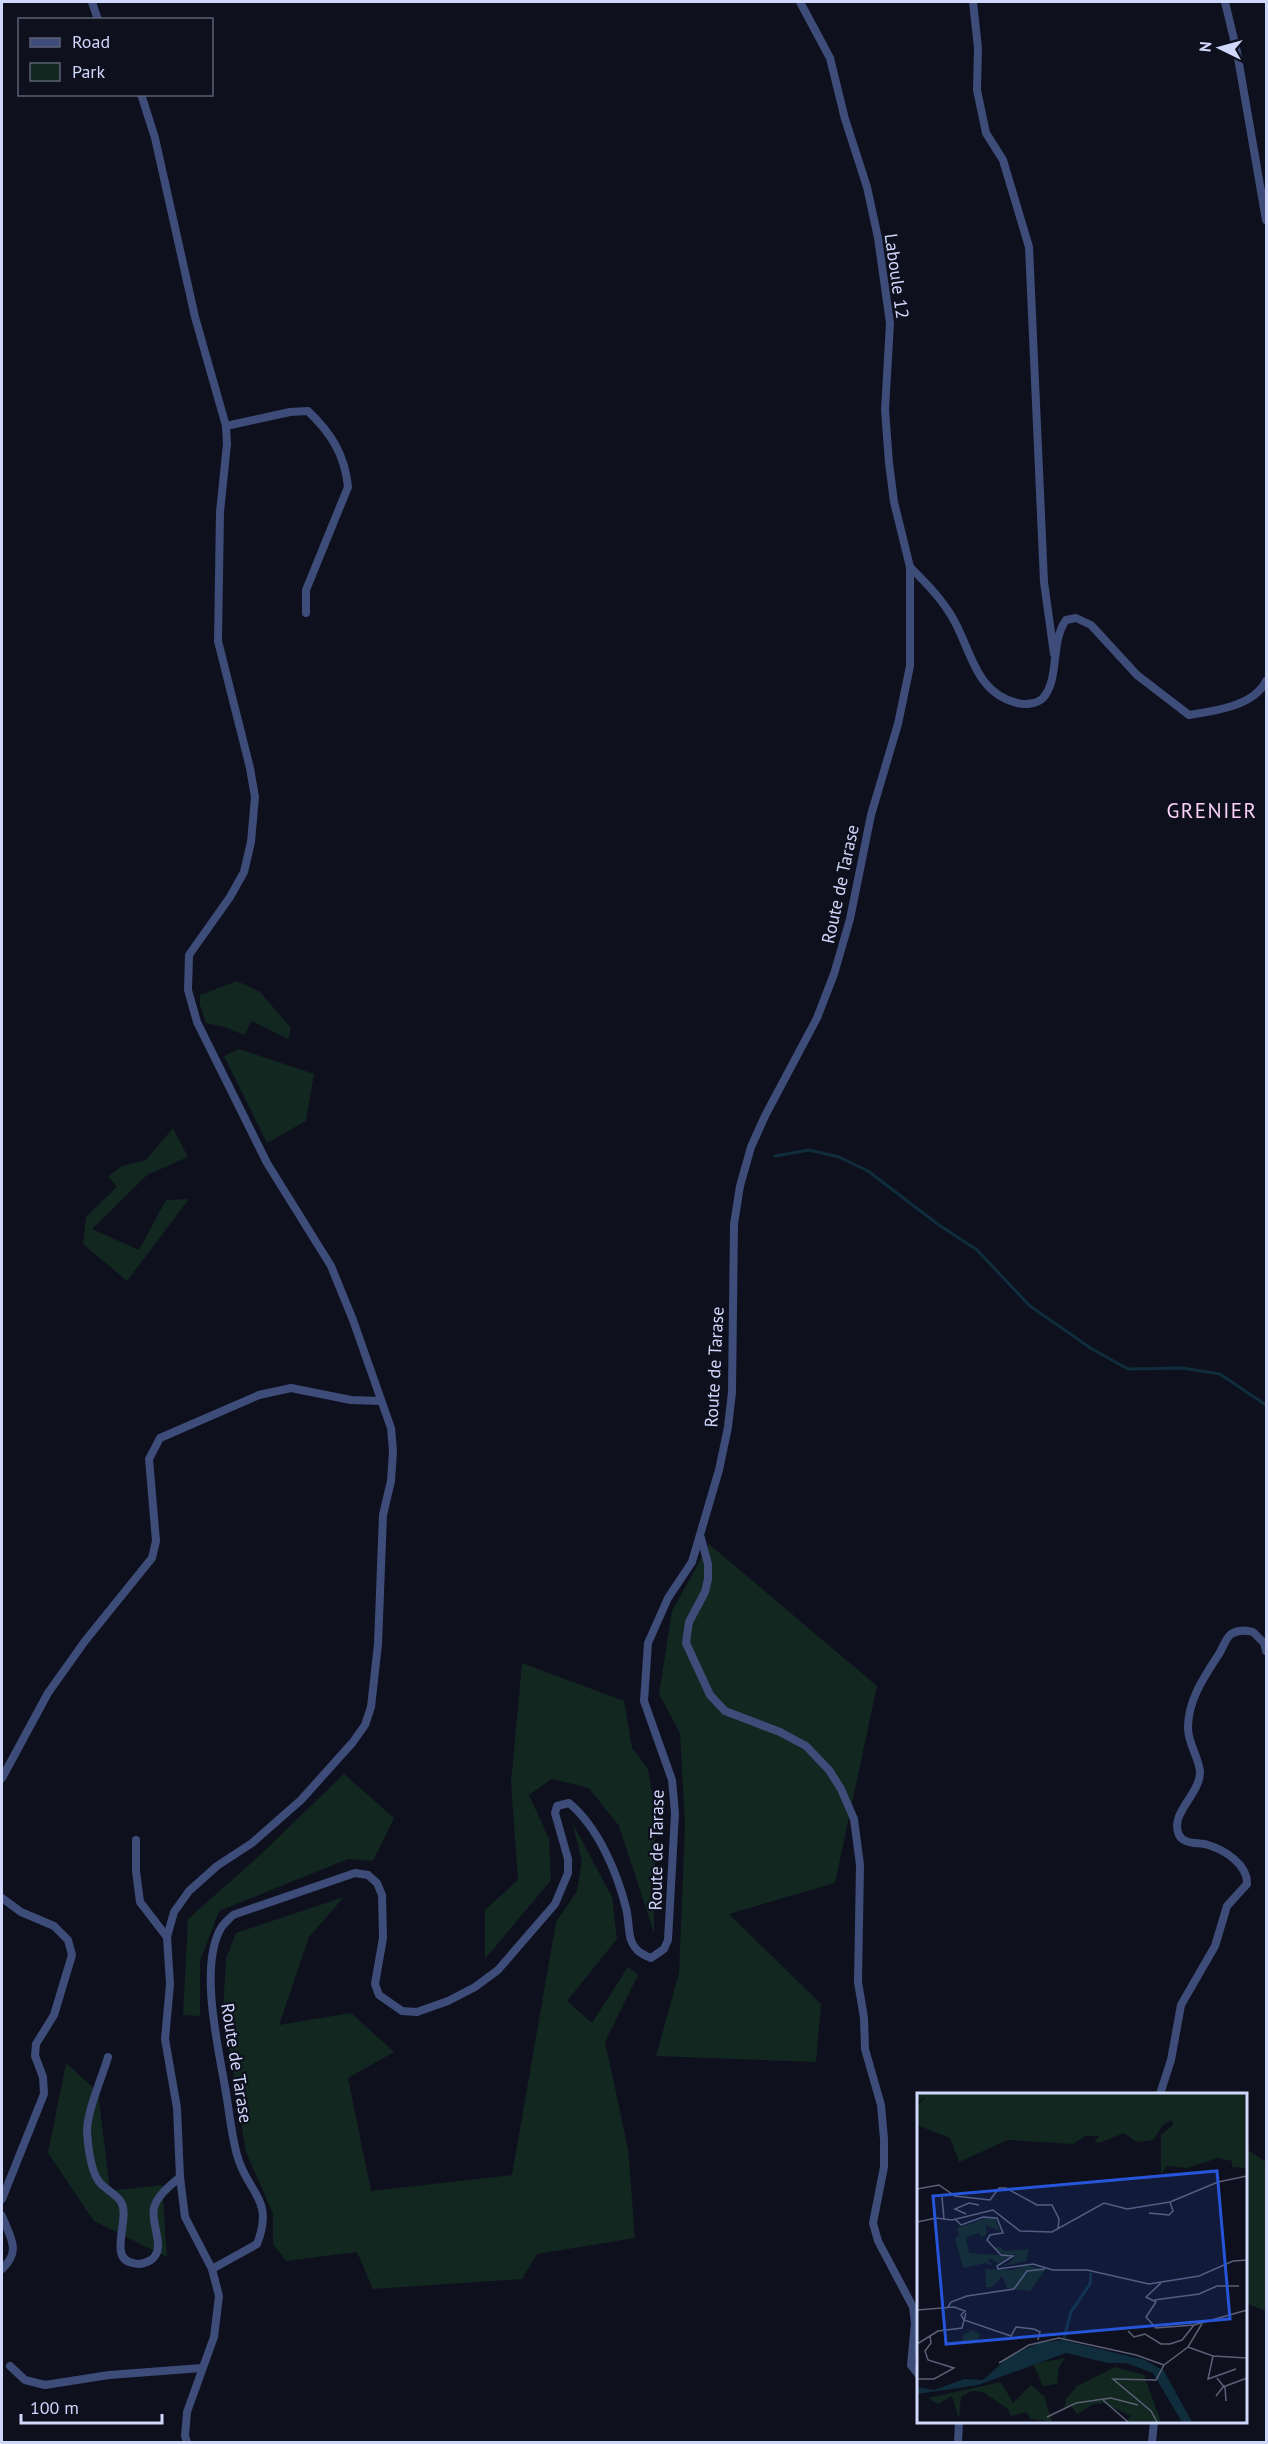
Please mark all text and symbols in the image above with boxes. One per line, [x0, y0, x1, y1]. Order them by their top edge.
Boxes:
legend [18, 18, 213, 96]
north arrow [1190, 18, 1250, 78]
text: Road [72, 30, 110, 53]
text: N [1195, 41, 1215, 53]
text: Park [72, 60, 105, 83]
street label: Laboule 12 [880, 232, 914, 320]
district label: GRENIER [1166, 797, 1258, 824]
street label: Route de Tarase [816, 822, 864, 946]
street label: Route de Tarase [699, 1306, 729, 1428]
street label: Route de Tarase [643, 1789, 669, 1911]
street label: Route de Tarase [216, 2001, 258, 2125]
inset map [917, 2093, 1247, 2423]
scale bar [21, 2387, 162, 2425]
text: 100 m [30, 2396, 79, 2419]

